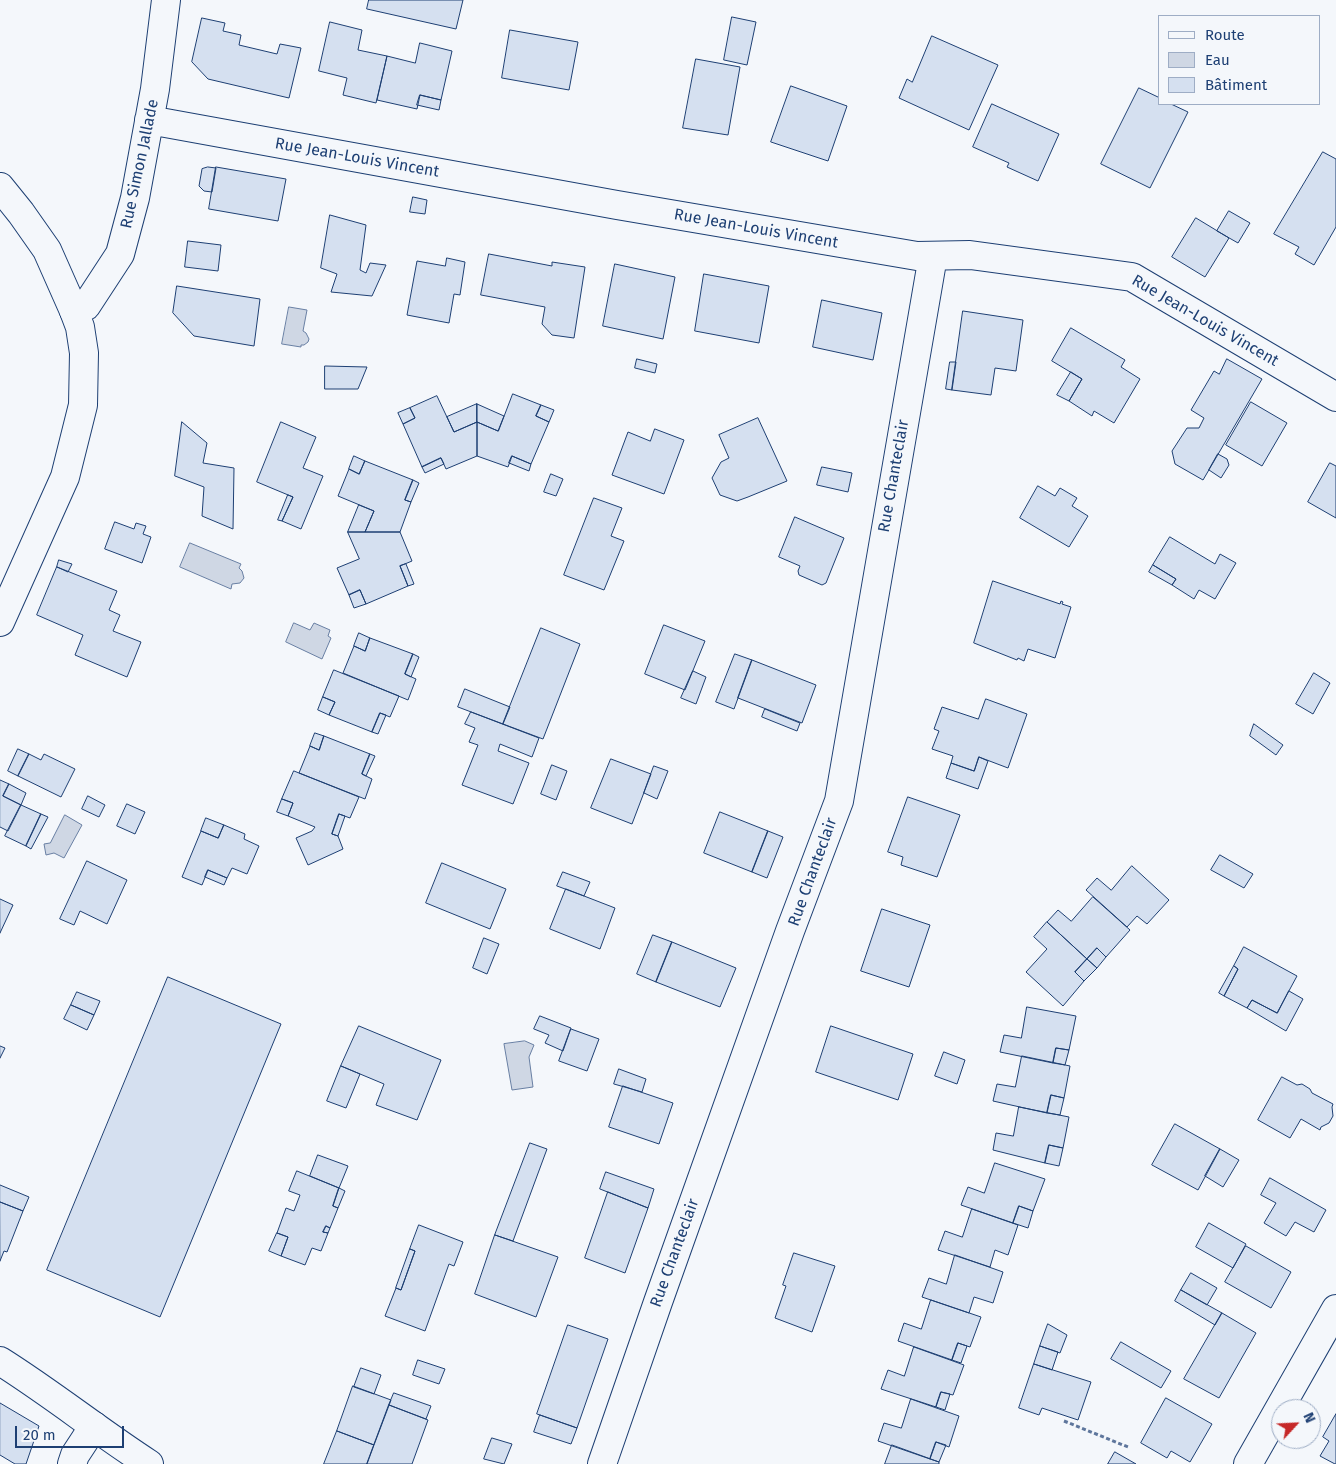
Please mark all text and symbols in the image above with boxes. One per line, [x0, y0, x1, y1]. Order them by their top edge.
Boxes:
legend [1158, 15, 1321, 105]
text: Route [1205, 26, 1245, 44]
text: Eau [1205, 51, 1230, 69]
text: Bâtiment [1205, 76, 1267, 94]
street label: Rue Simon Jallade [117, 98, 163, 230]
street label: Rue Jean-Louis Vincent [273, 134, 441, 182]
street label: Rue Jean-Louis Vincent [672, 205, 840, 253]
street label: Rue Jean-Louis Vincent [1128, 271, 1282, 371]
street label: Rue Chanteclair [875, 418, 913, 534]
street label: Rue Chanteclair [784, 815, 842, 929]
street label: Rue Chanteclair [646, 1196, 704, 1310]
north arrow [1271, 1399, 1321, 1449]
text: N [1299, 1410, 1319, 1426]
scale bar [18, 1416, 126, 1448]
text: 20 m [23, 1426, 56, 1444]

